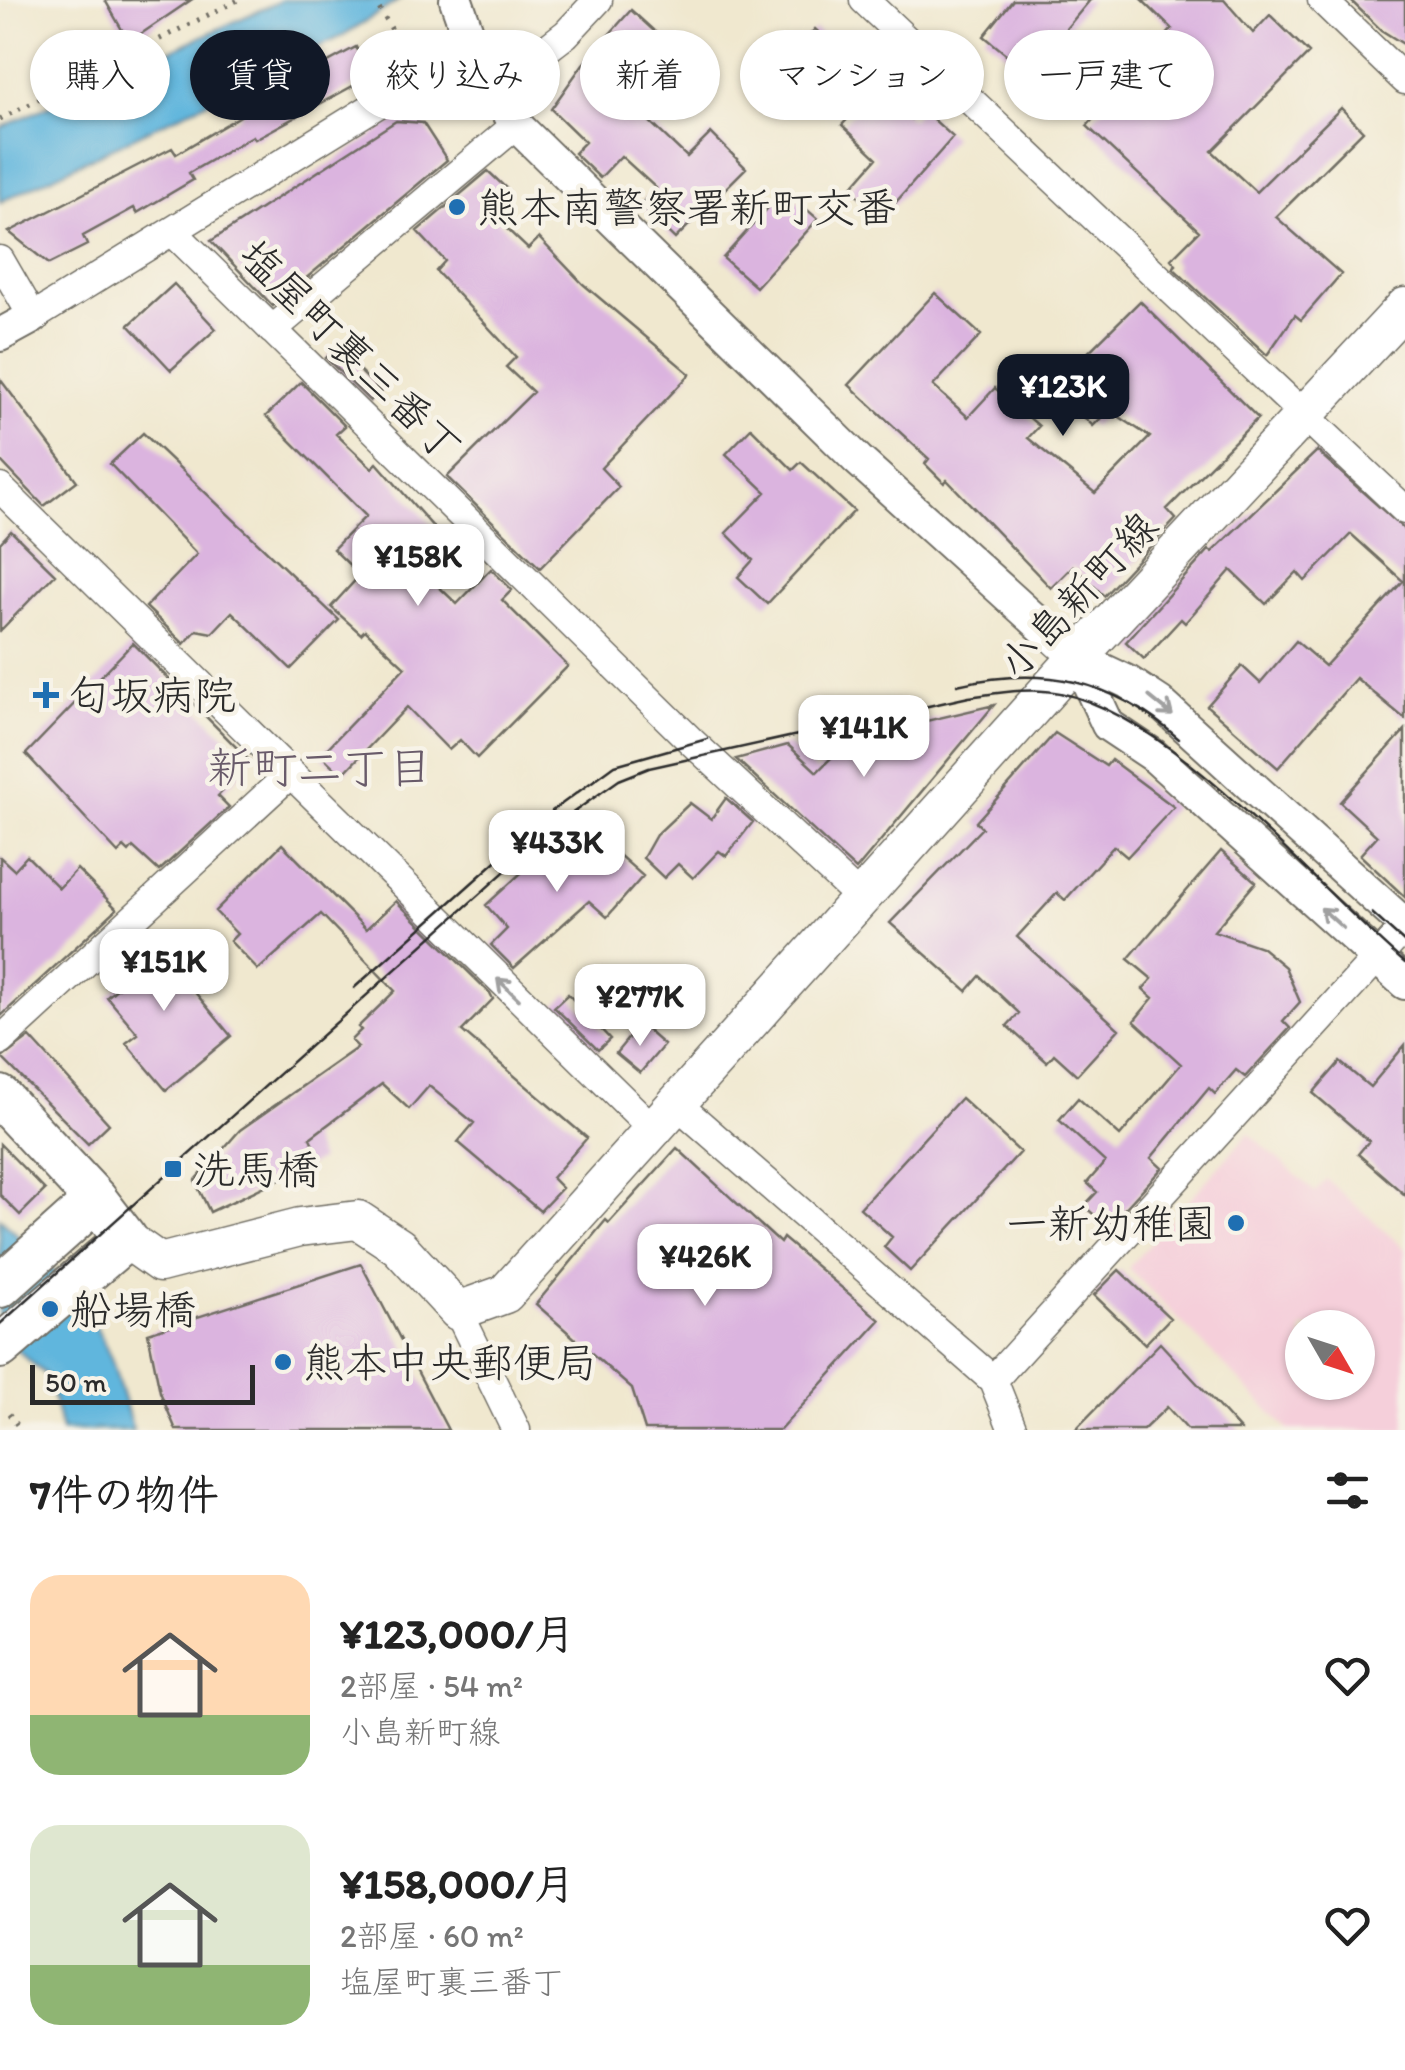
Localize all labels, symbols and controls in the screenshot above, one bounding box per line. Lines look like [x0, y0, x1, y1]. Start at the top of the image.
chip: 購入 [30, 30, 170, 120]
chip: 賃貸 [190, 30, 330, 120]
chip: 絞り込み [350, 30, 560, 120]
chip: 新着 [580, 30, 720, 120]
chip: マンション [740, 30, 984, 120]
chip: 一戸建て [1004, 30, 1214, 120]
place label: 熊本南警察署新町交番 [477, 182, 897, 233]
marker: 熊本南警察署新町交番 [446, 196, 468, 218]
street label: 塩屋町裏三番丁 [229, 229, 473, 473]
pin: ¥123K [993, 354, 1133, 439]
text: ¥123K [1019, 367, 1107, 405]
street label: 小島新町線 [988, 501, 1168, 689]
pin: ¥158K [348, 524, 488, 609]
text: ¥158K [374, 537, 462, 575]
place label: 匂坂病院 [68, 670, 236, 721]
marker: 匂坂病院 [33, 682, 59, 708]
pin: ¥141K [794, 695, 934, 780]
one-way arrow [1148, 695, 1174, 717]
text: ¥141K [820, 708, 908, 746]
district label: 新町二丁目 [207, 740, 433, 794]
pin: ¥433K [487, 810, 627, 895]
text: ¥433K [511, 823, 603, 861]
one-way arrow [1320, 906, 1346, 930]
pin: ¥151K [94, 929, 234, 1014]
text: ¥151K [122, 942, 206, 980]
pin: ¥277K [570, 964, 710, 1049]
one-way arrow [497, 977, 521, 1001]
text: ¥277K [597, 977, 683, 1015]
place label: 洗馬橋 [193, 1144, 319, 1195]
marker: 洗馬橋 [162, 1158, 184, 1180]
place label: 一新幼稚園 [1006, 1198, 1216, 1249]
marker: 一新幼稚園 [1225, 1212, 1247, 1234]
pin: ¥426K [635, 1224, 775, 1309]
text: ¥426K [659, 1237, 751, 1275]
place label: 船場橋 [70, 1284, 196, 1335]
marker: 船場橋 [39, 1298, 61, 1320]
north arrow [1285, 1310, 1375, 1400]
map controls [1285, 1310, 1375, 1400]
place label: 熊本中央郵便局 [303, 1337, 597, 1388]
marker: 熊本中央郵便局 [272, 1351, 294, 1373]
scale bar [30, 1360, 255, 1404]
text: 50 m [45, 1365, 107, 1399]
icon: filters [1320, 1463, 1375, 1518]
text: 7件の物件 [30, 1469, 219, 1520]
text: ¥123,000/月 [340, 1608, 575, 1659]
icon: home [110, 1615, 230, 1735]
icon: heart [1320, 1648, 1375, 1703]
text: 2部屋 · 54 m² [340, 1667, 523, 1705]
text: 小島新町線 [340, 1713, 500, 1751]
text: ¥158,000/月 [340, 1858, 575, 1909]
icon: home [110, 1865, 230, 1985]
icon: heart [1320, 1898, 1375, 1953]
text: 2部屋 · 60 m² [340, 1917, 524, 1955]
text: 塩屋町裏三番丁 [340, 1963, 564, 2001]

